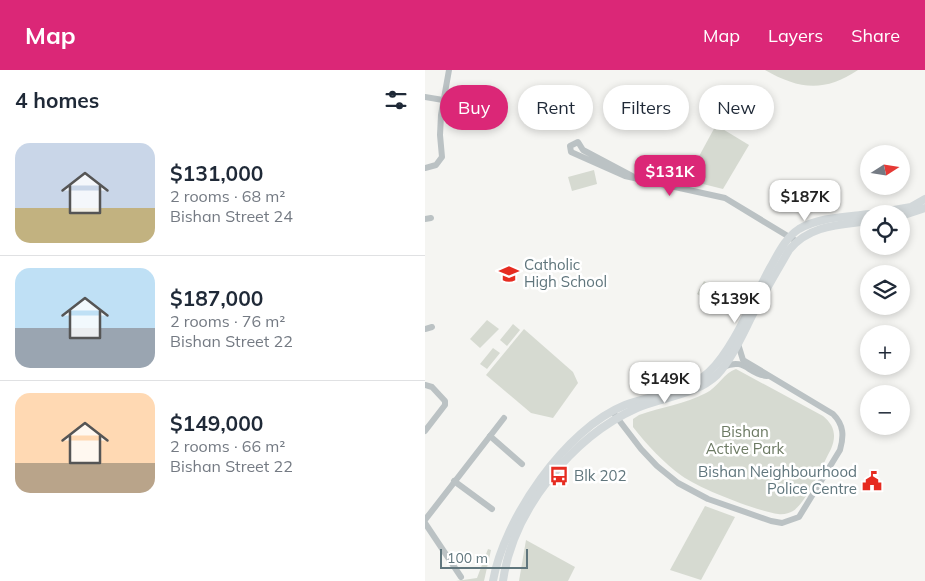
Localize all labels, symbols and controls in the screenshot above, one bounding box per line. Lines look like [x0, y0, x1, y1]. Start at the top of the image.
text: Map [25, 20, 76, 50]
text: Map [703, 24, 740, 47]
text: Layers [768, 24, 823, 47]
text: Share [851, 24, 900, 47]
chip: Buy [440, 85, 508, 130]
chip: Rent [518, 85, 593, 130]
chip: Filters [603, 85, 689, 130]
chip: New [699, 85, 774, 130]
icon: filters [382, 86, 410, 114]
text: 4 homes [15, 87, 99, 113]
north arrow [860, 145, 910, 195]
map controls [860, 145, 910, 435]
pin: $131K [635, 154, 705, 197]
text: $131,000 [170, 160, 263, 186]
text: $131K [645, 161, 695, 181]
icon: home [55, 163, 115, 223]
pin: $187K [770, 180, 840, 222]
text: 2 rooms · 68 m² [170, 186, 285, 206]
text: $187K [780, 186, 830, 206]
button: locate [860, 205, 910, 255]
text: Bishan Street 24 [170, 206, 293, 226]
place label: Catholic High School [524, 255, 607, 291]
school or university icon: Catholic High School [498, 263, 520, 285]
button: layers [860, 265, 910, 315]
pin: $139K [700, 282, 770, 324]
text: $187,000 [170, 285, 263, 311]
icon: home [55, 288, 115, 348]
text: $139K [710, 288, 760, 308]
text: 2 rooms · 76 m² [170, 311, 285, 331]
button: + [860, 325, 910, 375]
text: Bishan Street 22 [170, 331, 293, 351]
pin: $149K [630, 362, 700, 404]
text: $149K [640, 368, 690, 388]
button: − [860, 385, 910, 435]
text: $149,000 [170, 410, 263, 436]
icon: home [55, 413, 115, 473]
park label: Bishan Active Park [706, 422, 785, 458]
text: 2 rooms · 66 m² [170, 436, 285, 456]
text: Bishan Street 22 [170, 456, 293, 476]
place label: Bishan Neighbourhood Police Centre [698, 462, 857, 498]
bus stop icon: Blk 202 [548, 465, 570, 487]
place label: Blk 202 [574, 466, 626, 485]
public building icon: Bishan Neighbourhood Police Centre [861, 470, 883, 492]
scale bar [440, 546, 527, 569]
text: 100 m [447, 549, 488, 567]

